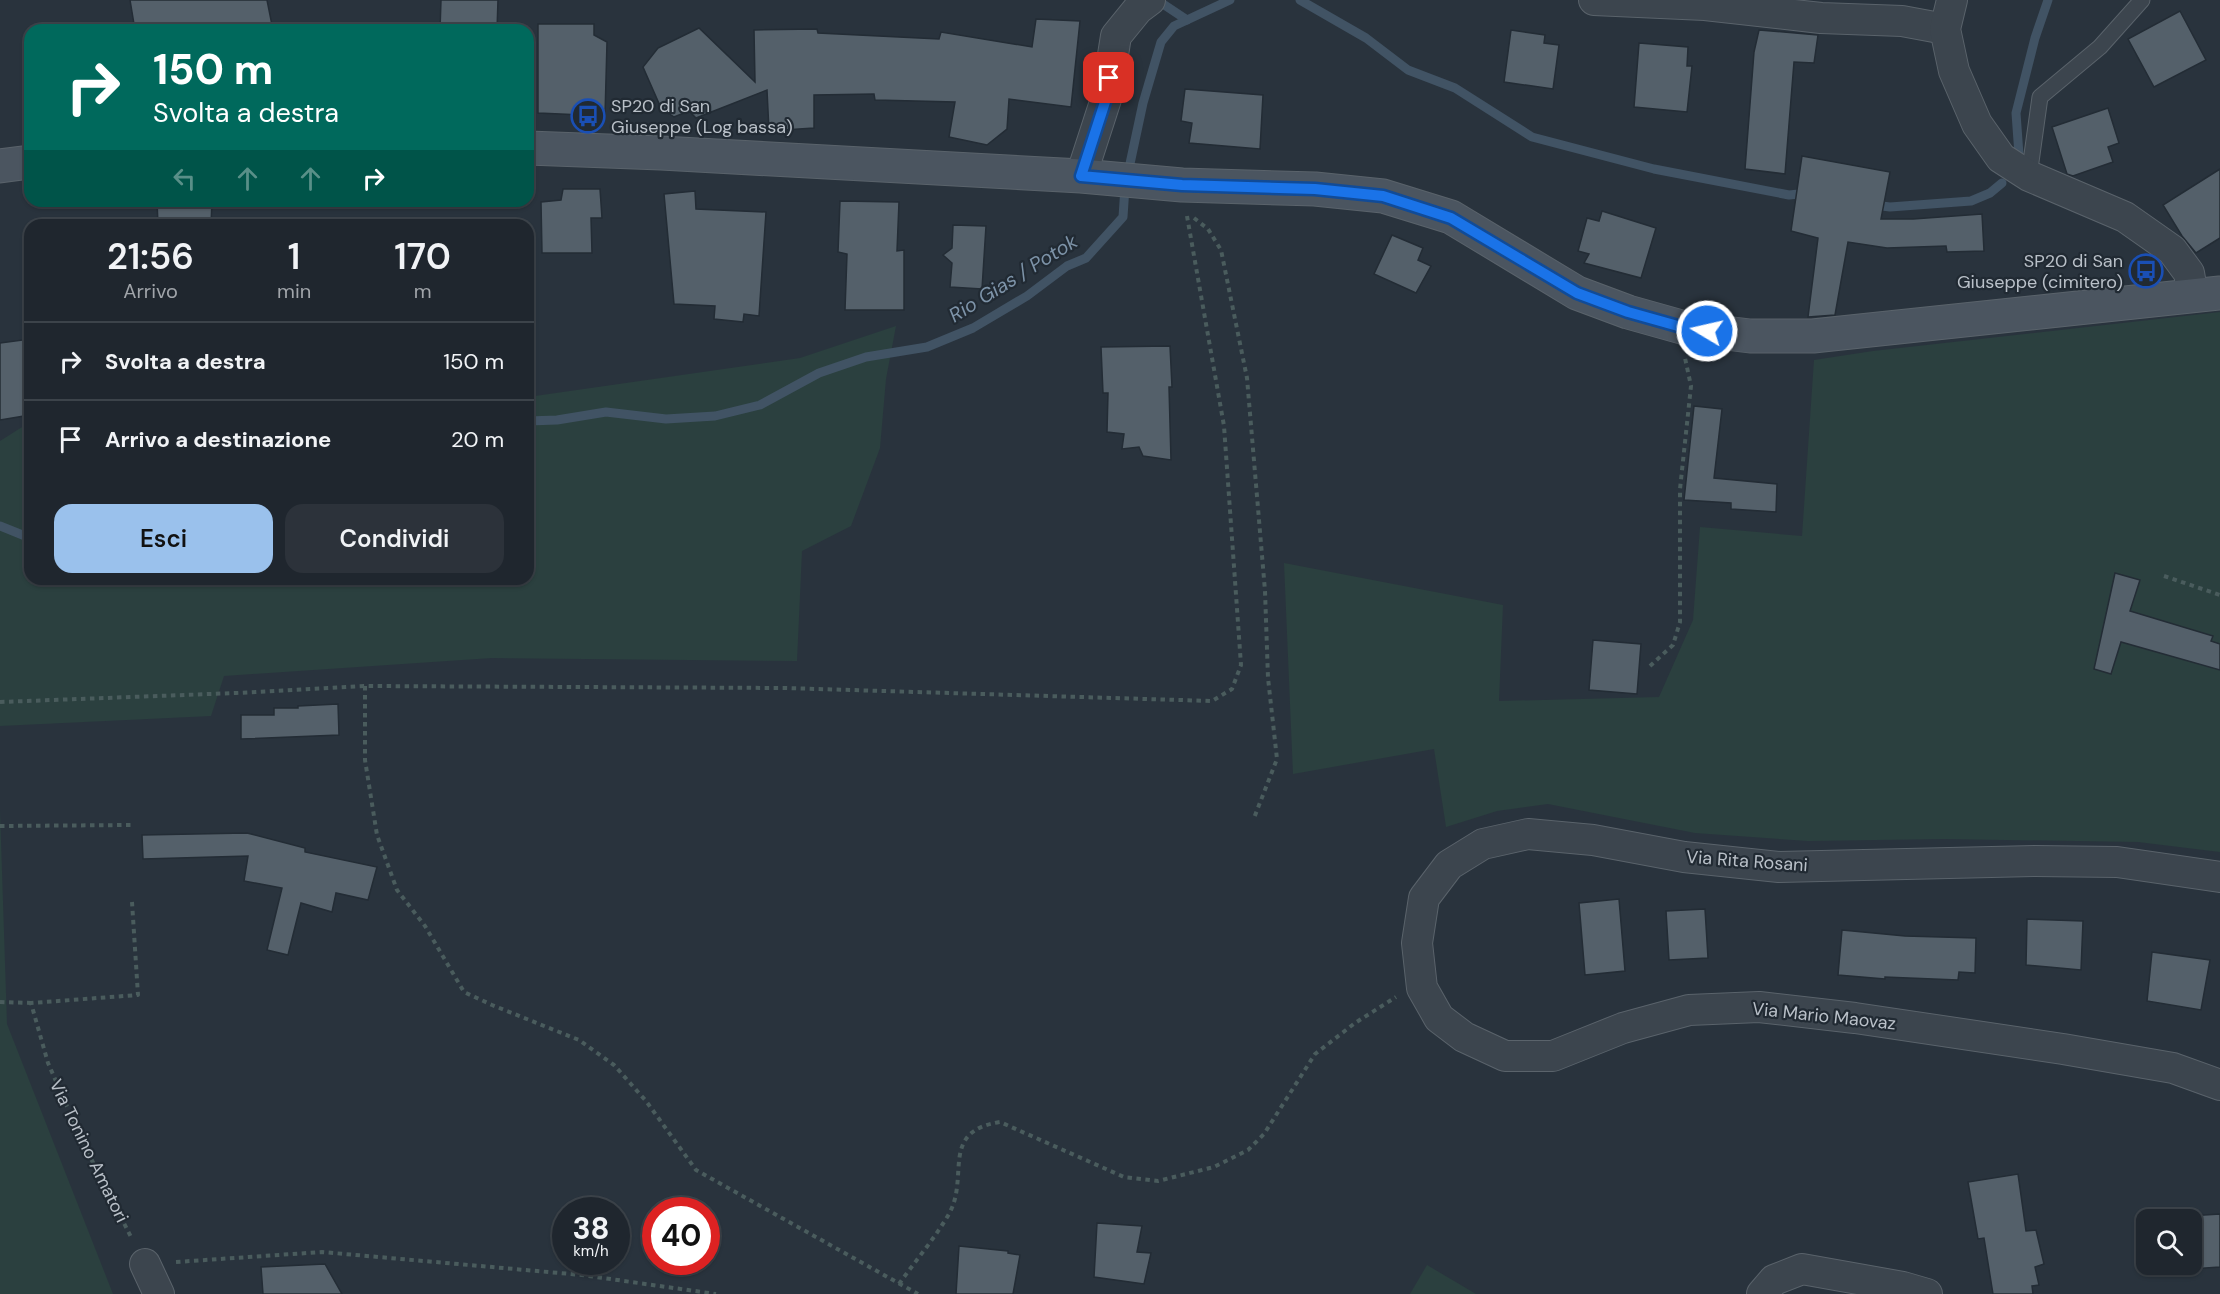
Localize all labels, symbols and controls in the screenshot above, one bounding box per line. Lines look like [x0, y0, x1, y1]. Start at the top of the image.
text: 150 m [153, 42, 273, 97]
icon: right [54, 48, 132, 126]
pin [1083, 52, 1134, 103]
icon: arrive [1092, 61, 1125, 94]
place label: SP20 di San Giuseppe (Log bassa) [611, 94, 793, 139]
text: Svolta a destra [153, 95, 339, 130]
bus stop icon: SP20 di San Giuseppe (Log bassa) [570, 98, 606, 134]
icon: left [168, 162, 201, 195]
icon: ahead [231, 162, 264, 195]
icon: ahead [294, 162, 327, 195]
icon: right [357, 162, 390, 195]
water label: Rio Gias / Potok [944, 228, 1083, 328]
text: 21:56 [107, 233, 194, 280]
text: 1 [288, 233, 300, 280]
text: 170 [394, 233, 451, 280]
place label: SP20 di San Giuseppe (cimitero) [1957, 249, 2123, 294]
bus stop icon: SP20 di San Giuseppe (cimitero) [2128, 253, 2164, 289]
text: Arrivo [123, 278, 178, 304]
text: min [277, 278, 311, 304]
text: m [414, 278, 432, 304]
position arrow [1675, 299, 1739, 363]
icon: right [54, 345, 87, 378]
text: Svolta a destra [105, 347, 266, 376]
text: 150 m [443, 347, 504, 376]
icon: arrive [54, 423, 87, 456]
text: Arrivo a destinazione [105, 425, 331, 454]
text: 20 m [451, 425, 504, 454]
button: Esci [54, 504, 273, 573]
button: Condividi [285, 504, 504, 573]
street label: Via Rita Rosani [1685, 845, 1809, 877]
street label: Via Mario Maovaz [1751, 997, 1897, 1035]
street label: Via Tonino Amatori [44, 1075, 134, 1227]
speed limit sign: 40 [642, 1197, 720, 1275]
text: 38 [572, 1209, 610, 1248]
map controls [2136, 1209, 2202, 1275]
button: search [2136, 1209, 2202, 1275]
text: km/h [573, 1241, 609, 1261]

